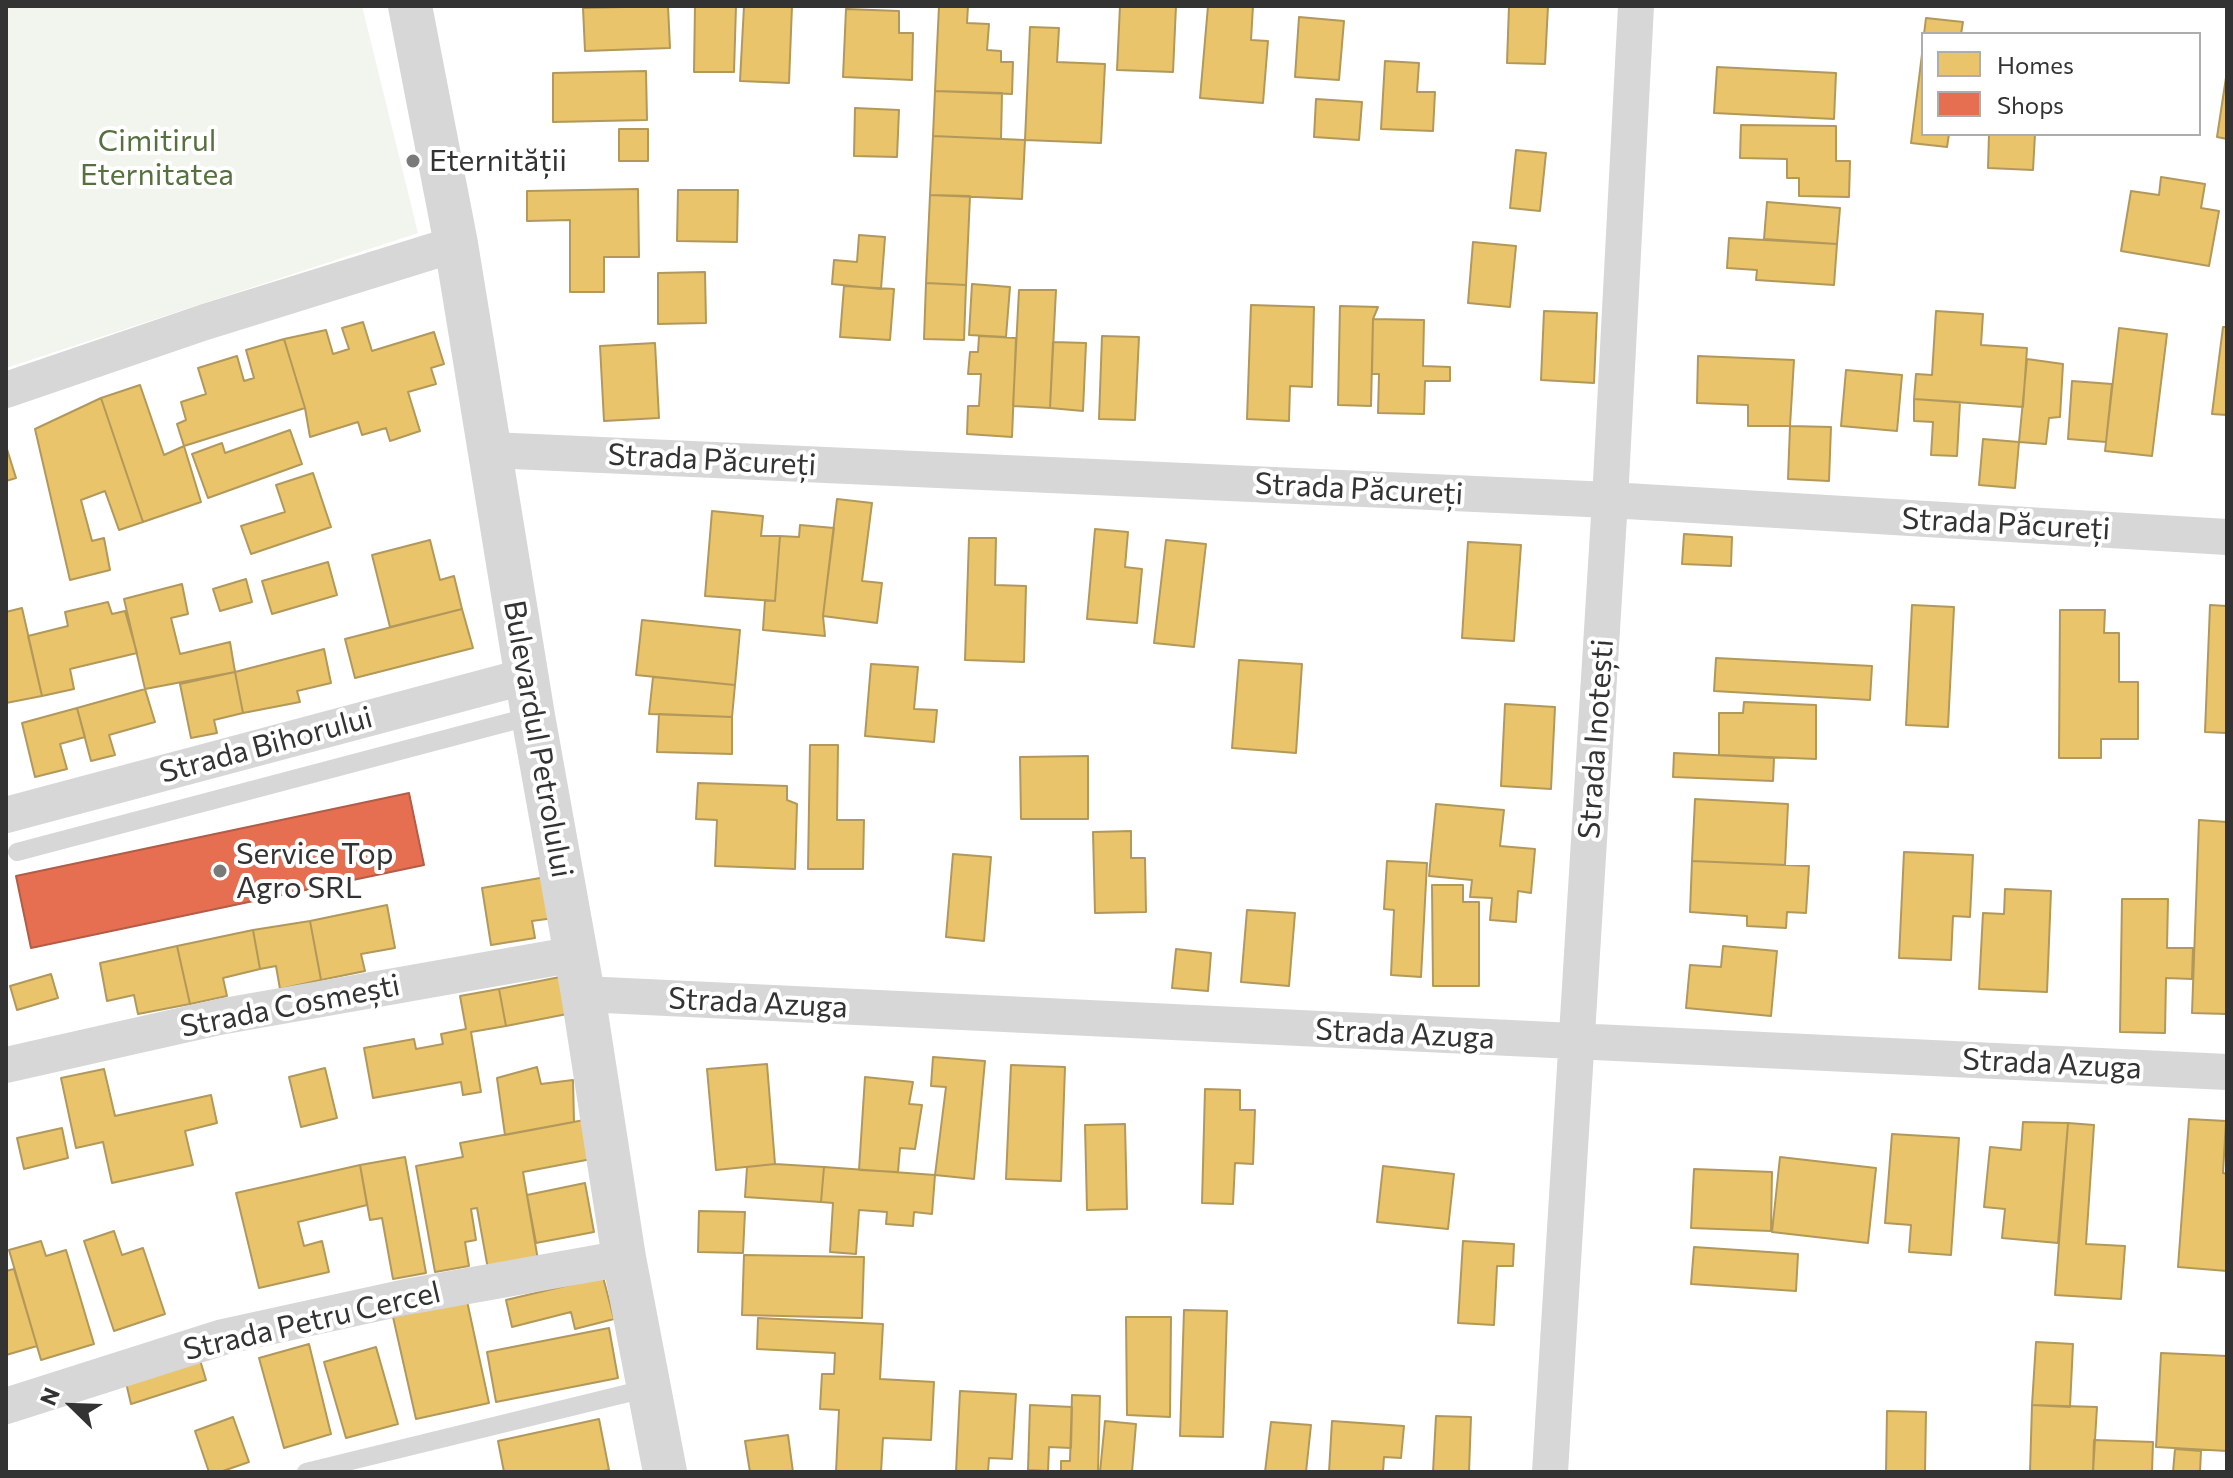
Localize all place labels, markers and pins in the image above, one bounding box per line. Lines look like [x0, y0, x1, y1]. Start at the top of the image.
place label: Eternității [429, 143, 567, 179]
marker: Eternității [404, 152, 422, 170]
place label: Service Top Agro SRL [236, 836, 393, 906]
marker: Service Top Agro SRL [211, 862, 229, 880]

